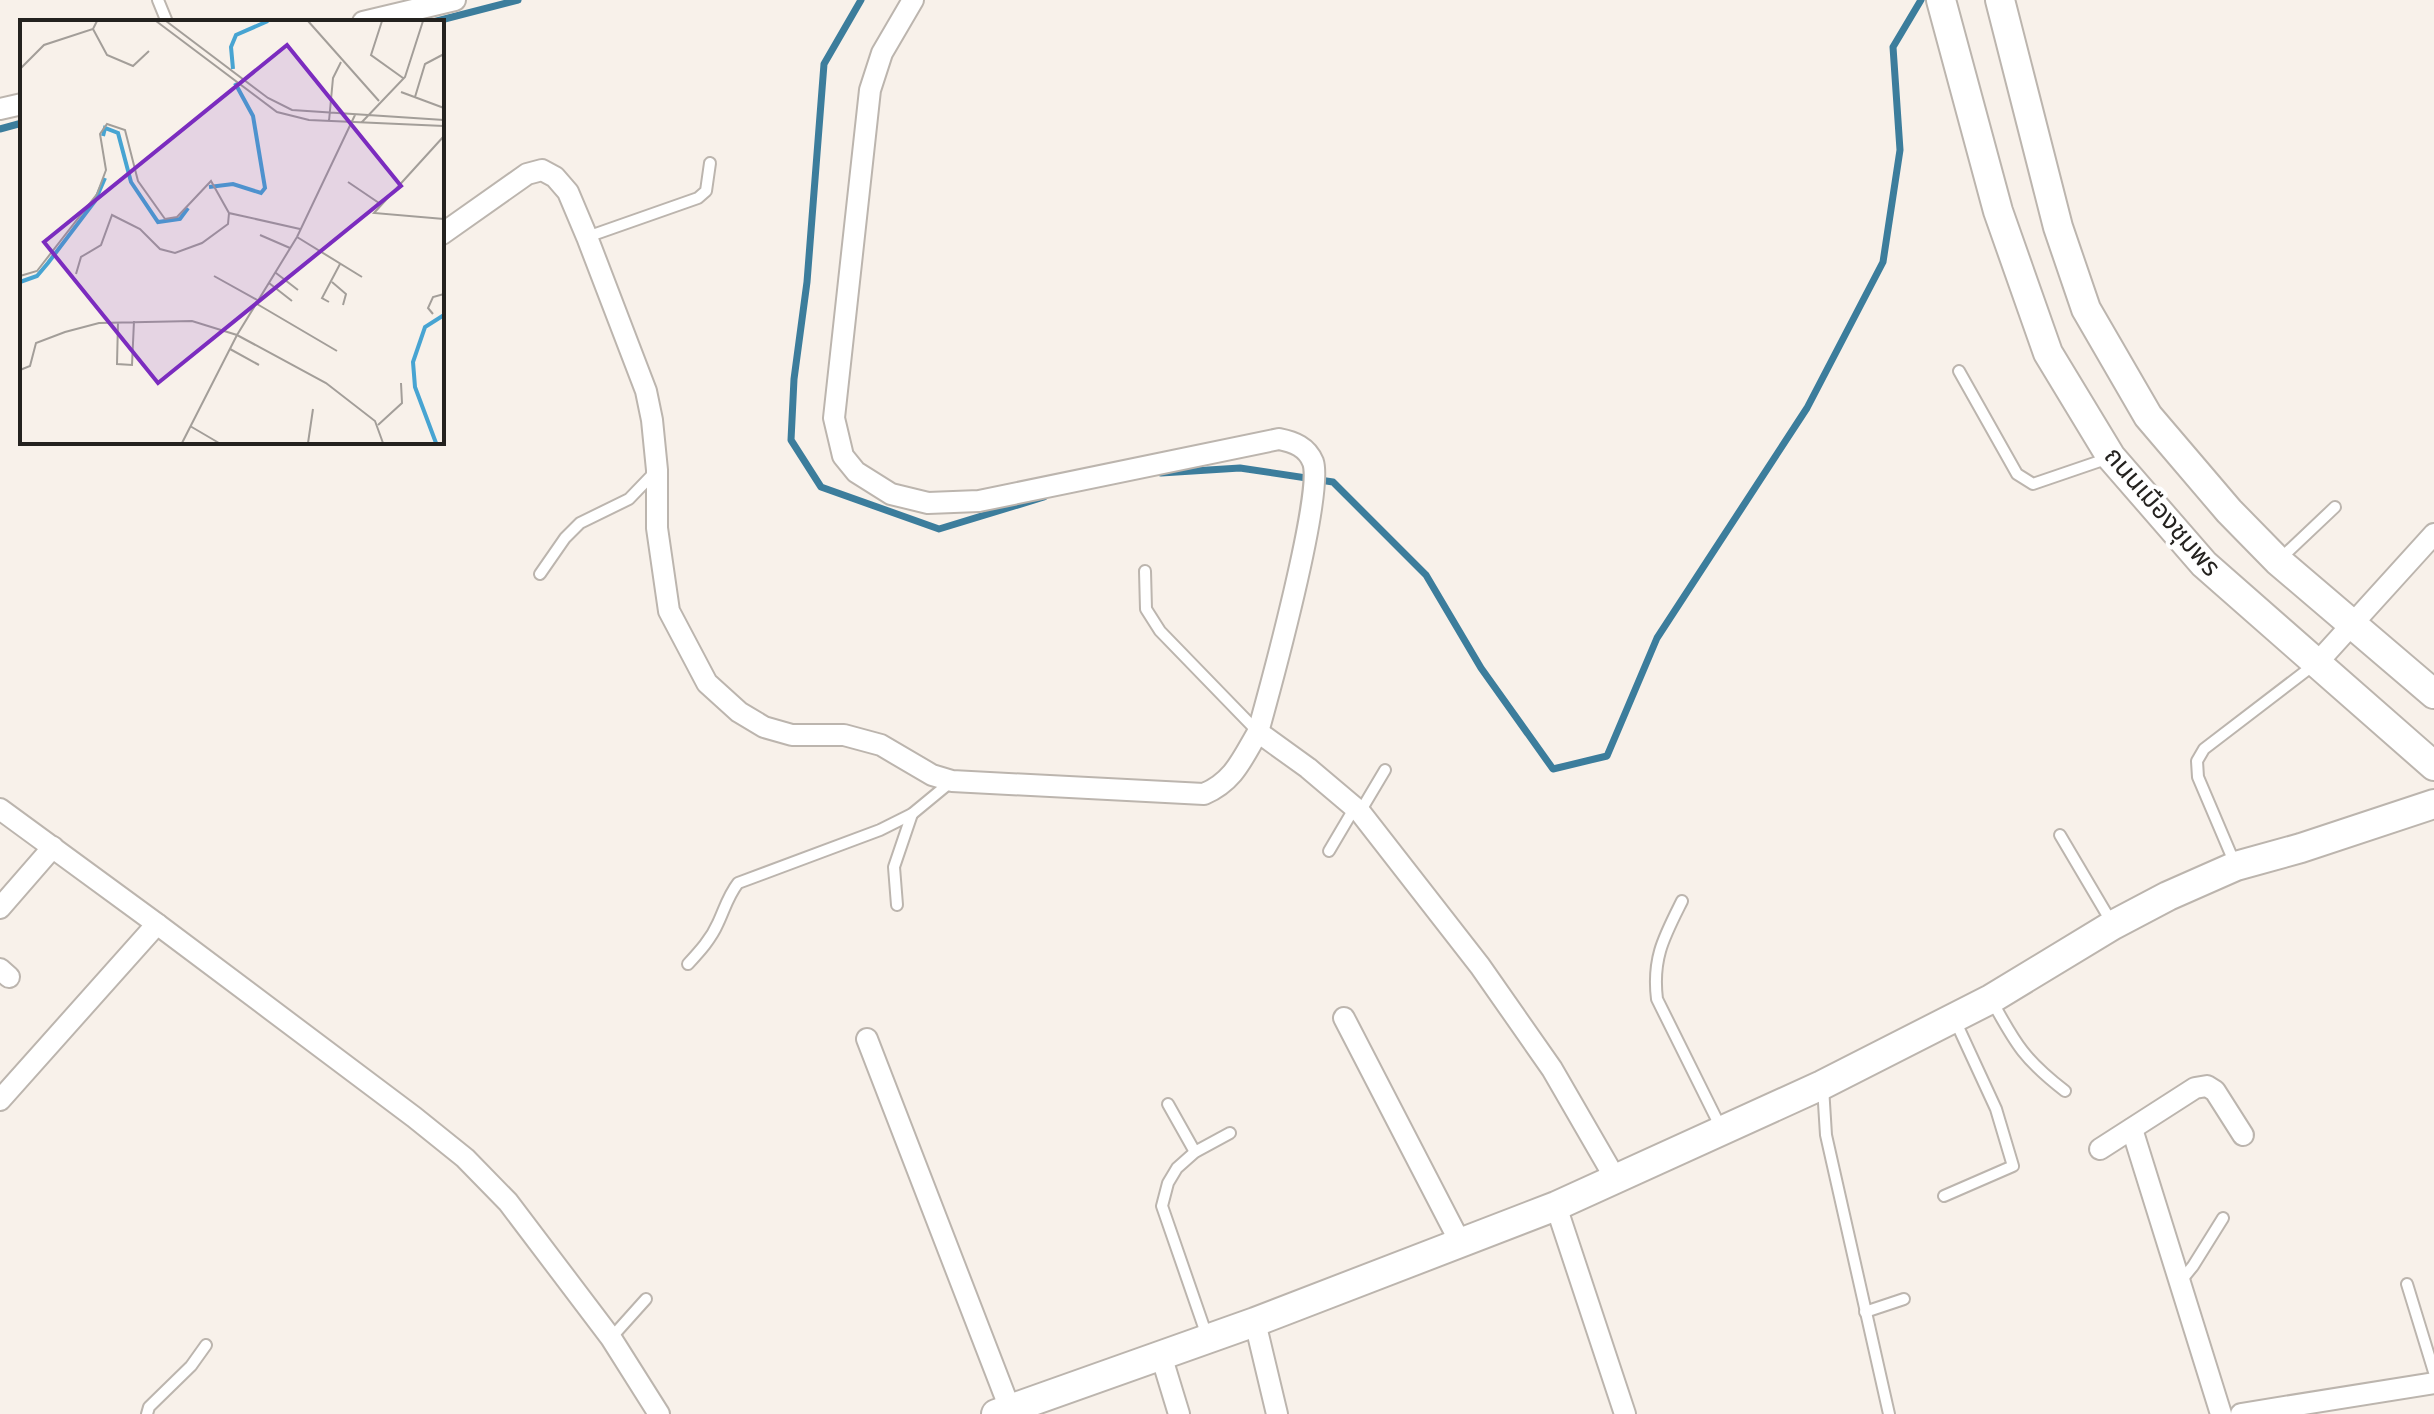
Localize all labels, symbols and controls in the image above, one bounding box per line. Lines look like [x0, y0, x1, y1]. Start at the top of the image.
inset map [20, 20, 444, 444]
street label: ถนนเมืองชุมพร [2098, 441, 2227, 583]

